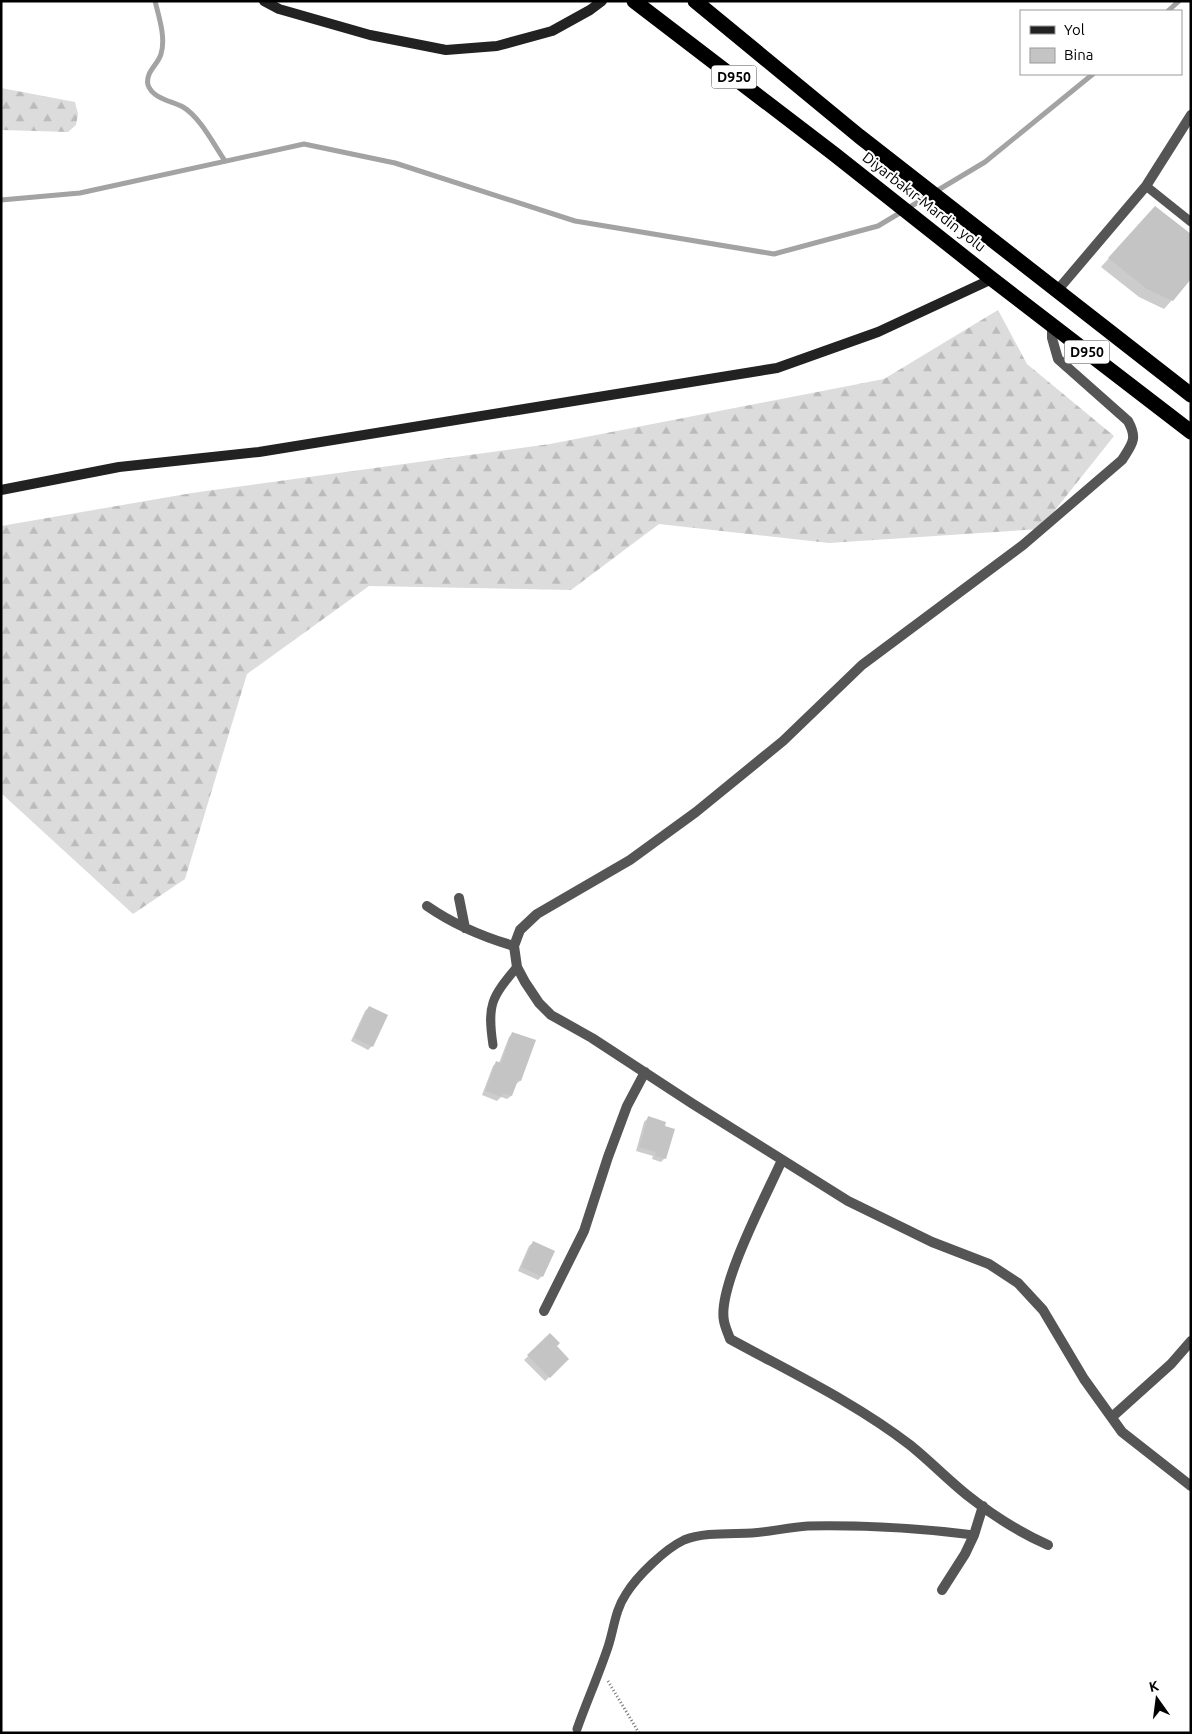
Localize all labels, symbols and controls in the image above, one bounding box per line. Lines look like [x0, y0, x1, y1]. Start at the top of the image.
legend [1020, 10, 1182, 75]
text: Yol [1064, 21, 1085, 38]
text: Bina [1064, 46, 1093, 63]
road number: D950 [712, 66, 756, 88]
street label: Diyarbakır-Mardin yolu [859, 148, 989, 255]
road number: D950 [1064, 341, 1110, 364]
north arrow [1132, 1674, 1182, 1724]
text: K [1147, 1677, 1161, 1695]

